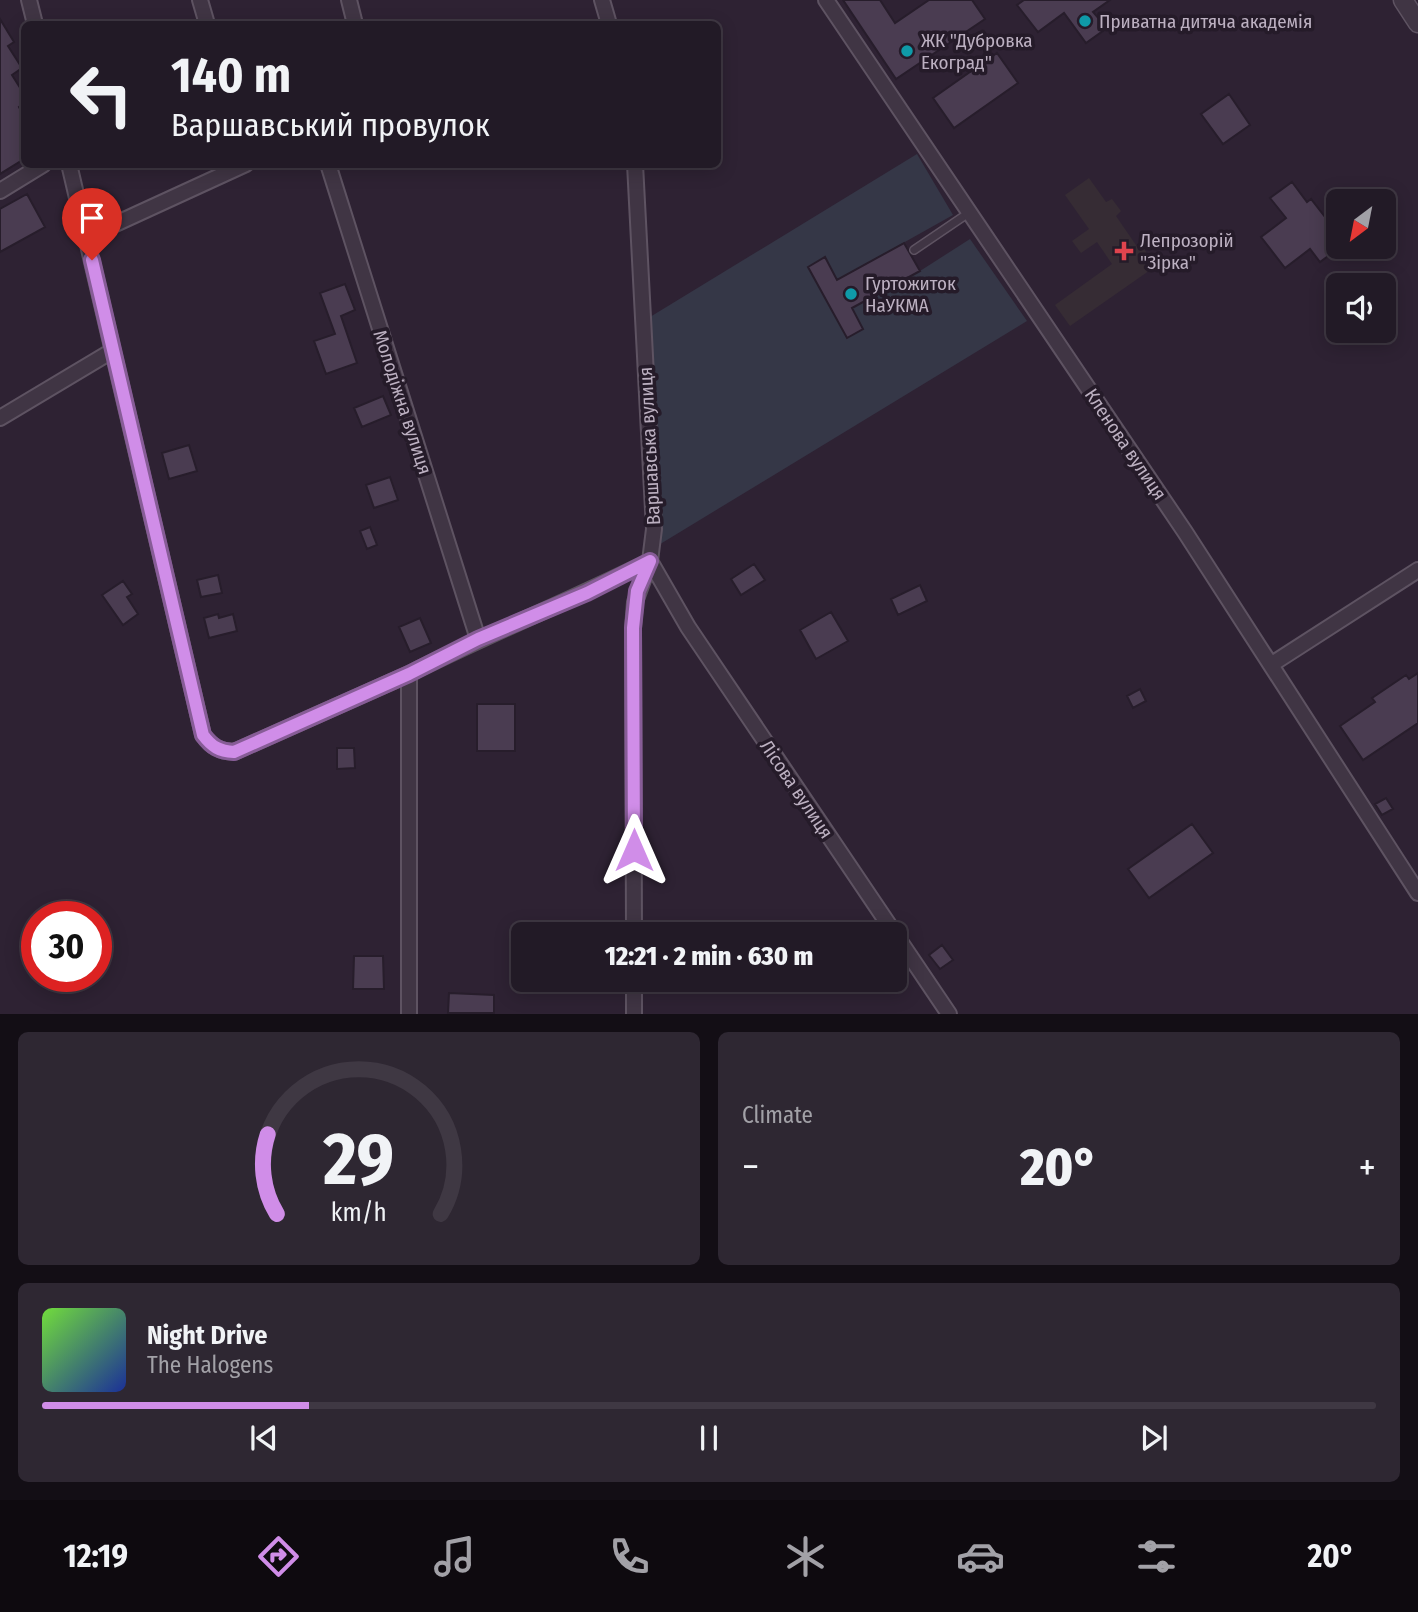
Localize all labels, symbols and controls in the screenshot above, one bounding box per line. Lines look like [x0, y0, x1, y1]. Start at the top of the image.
place label: Приватна дитяча академiя [1099, 10, 1312, 33]
marker: Приватна дитяча академiя [1077, 13, 1093, 29]
place label: ЖК "Дубровка Екоград" [921, 29, 1033, 74]
marker: ЖК "Дубровка Екоград" [899, 43, 915, 59]
text: 140 m [171, 46, 291, 105]
icon: left [56, 49, 147, 140]
text: Варшавський провулок [171, 106, 490, 144]
pin [62, 188, 122, 260]
north arrow [1326, 189, 1396, 259]
map controls [1326, 189, 1396, 343]
icon: arrive [73, 199, 111, 237]
place label: Лепрозорій "Зірка" [1140, 229, 1234, 274]
marker: Лепрозорій "Зірка" [1114, 241, 1134, 261]
place label: Гуртожиток НаУКМА [865, 272, 956, 317]
button: sound [1326, 273, 1396, 343]
marker: Гуртожиток НаУКМА [843, 286, 859, 302]
street label: Молодіжна вулиця [368, 327, 437, 477]
street label: Варшавська вулиця [634, 366, 665, 526]
street label: Кленова вулиця [1080, 384, 1171, 504]
street label: Лісова вулиця [755, 736, 838, 843]
position arrow [597, 813, 671, 887]
speed limit sign: 30 [21, 901, 112, 992]
text: 12:21 · 2 min · 630 m [605, 941, 813, 972]
text: Climate [742, 1101, 813, 1129]
text: 29 [323, 1117, 394, 1204]
text: 20° [1020, 1136, 1098, 1199]
text: − [742, 1144, 759, 1190]
text: + [1359, 1144, 1376, 1190]
text: km/h [331, 1198, 387, 1228]
text: Night Drive [147, 1320, 267, 1351]
text: The Halogens [147, 1351, 273, 1379]
icon: previous [245, 1419, 283, 1457]
icon: pause [690, 1419, 728, 1457]
icon: next [1135, 1419, 1173, 1457]
icon: directions [254, 1532, 303, 1581]
icon: music [430, 1532, 479, 1581]
icon: phone [605, 1532, 654, 1581]
icon: climate [781, 1532, 830, 1581]
icon: car [956, 1532, 1005, 1581]
icon: filters [1132, 1532, 1181, 1581]
text: 12:19 [63, 1537, 128, 1575]
text: 20° [1307, 1537, 1355, 1575]

